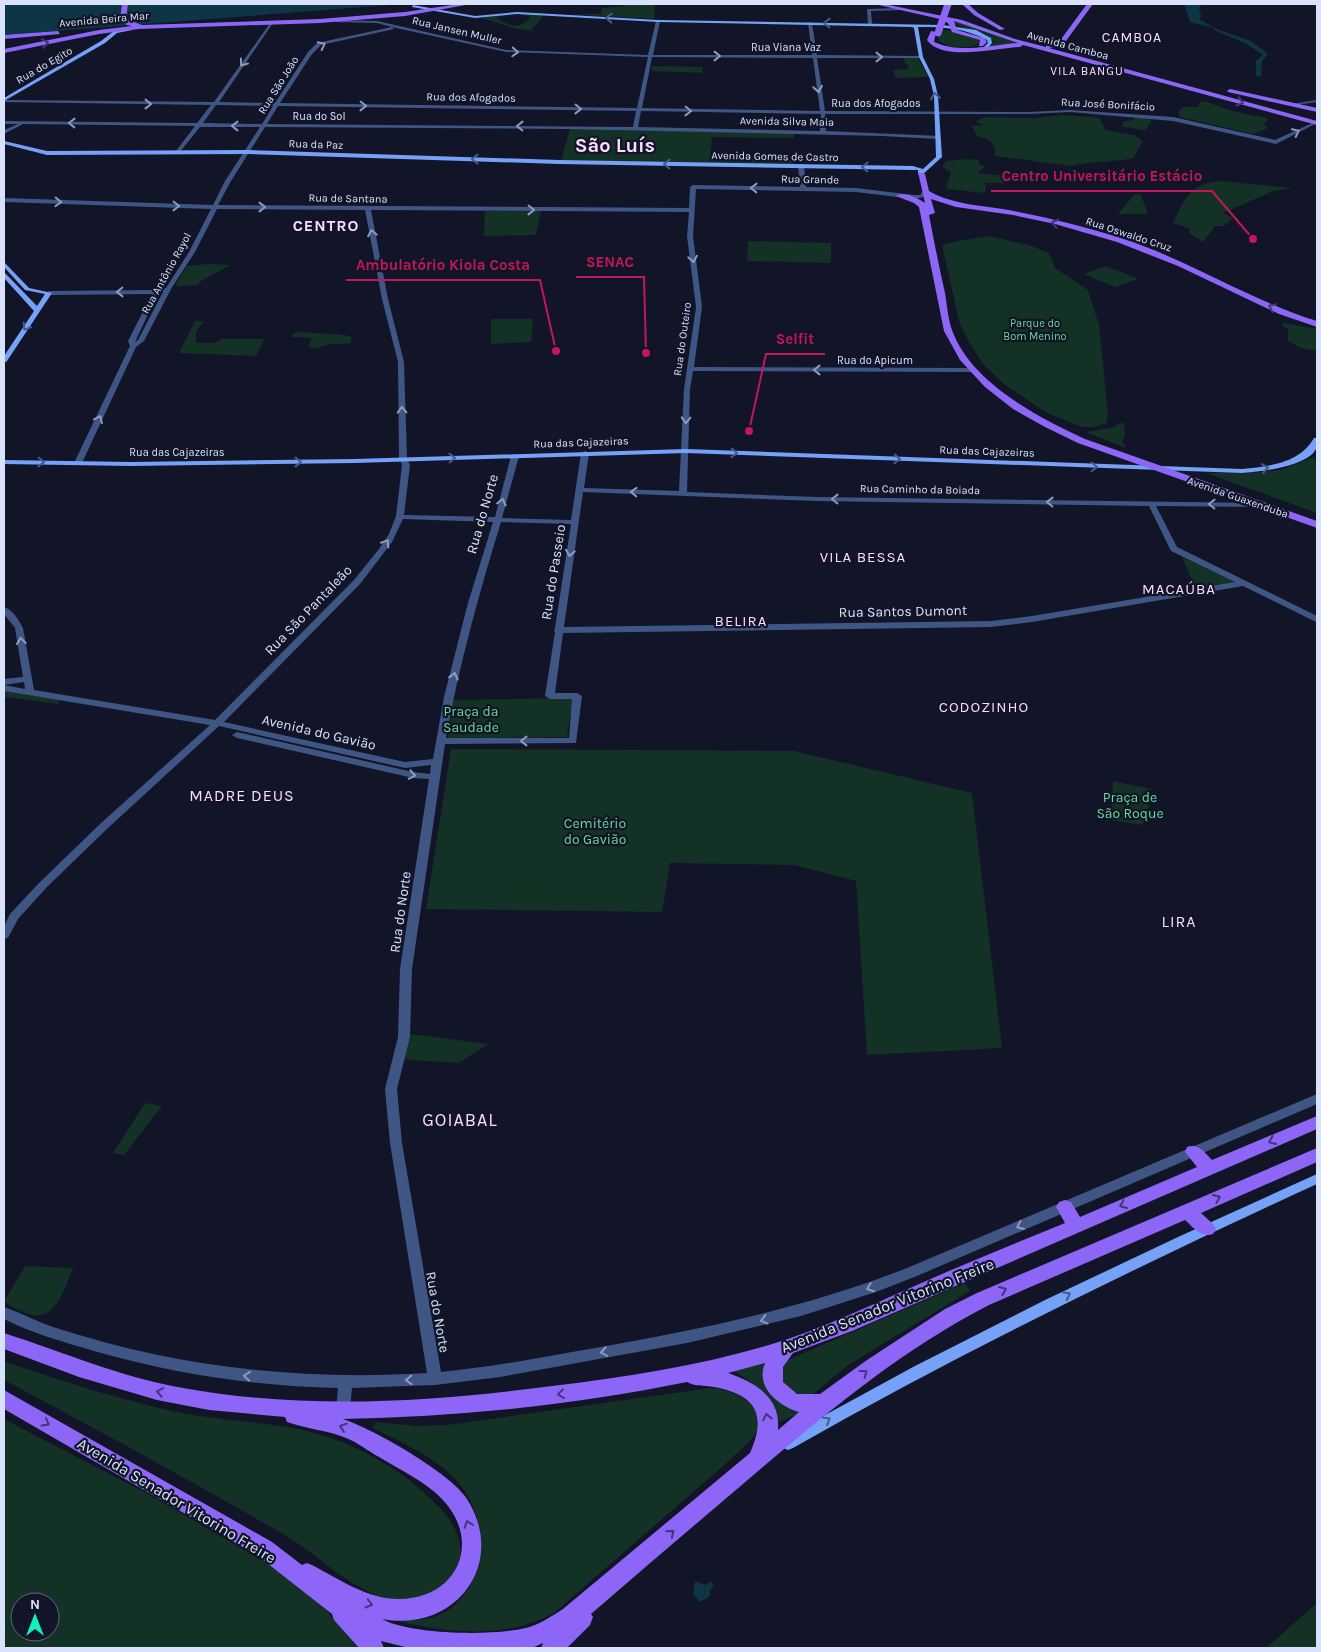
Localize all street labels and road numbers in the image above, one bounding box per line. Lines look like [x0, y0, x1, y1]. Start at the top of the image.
street label: Avenida Beira Mar [59, 9, 150, 30]
street label: Rua Jansen Muller [411, 14, 503, 47]
street label: Avenida Camboa [1026, 28, 1110, 63]
street label: Rua Viana Vaz [751, 41, 821, 54]
street label: Rua do Egito [14, 44, 75, 87]
street label: Rua São João [255, 54, 301, 117]
street label: Rua dos Afogados [426, 90, 516, 105]
street label: Rua José Bonifácio [1061, 96, 1155, 113]
street label: Rua dos Afogados [831, 97, 921, 110]
street label: Rua do Sol [293, 110, 345, 123]
street label: Avenida Silva Maia [740, 114, 834, 129]
street label: Rua da Paz [288, 137, 344, 152]
street label: Avenida Gomes de Castro [711, 149, 839, 164]
street label: Rua Grande [781, 172, 839, 187]
street label: Rua de Santana [308, 191, 388, 206]
street label: Rua Oswaldo Cruz [1084, 214, 1174, 255]
street label: Rua Antônio Rayol [139, 230, 194, 316]
street label: Rua do Outeiro [671, 302, 694, 377]
street label: Rua do Apicum [837, 354, 913, 367]
street label: Rua das Cajazeiras [533, 434, 629, 451]
street label: Rua das Cajazeiras [939, 443, 1035, 460]
street label: Rua das Cajazeiras [129, 446, 225, 459]
street label: Rua do Norte [463, 472, 502, 556]
street label: Avenida Guaxenduba [1186, 474, 1290, 521]
street label: Rua Caminho da Boiada [860, 482, 980, 497]
street label: Rua do Passeio [538, 523, 569, 621]
street label: Rua São Pantaleão [261, 562, 356, 659]
street label: Rua Santos Dumont [839, 602, 967, 621]
street label: Avenida do Gavião [260, 711, 378, 754]
street label: Rua do Norte [386, 870, 415, 954]
street label: Avenida Senador Vitorino Freire [778, 1254, 997, 1357]
street label: Rua do Norte [422, 1270, 453, 1354]
street label: Avenida Senador Vitorino Freire [74, 1434, 279, 1567]

